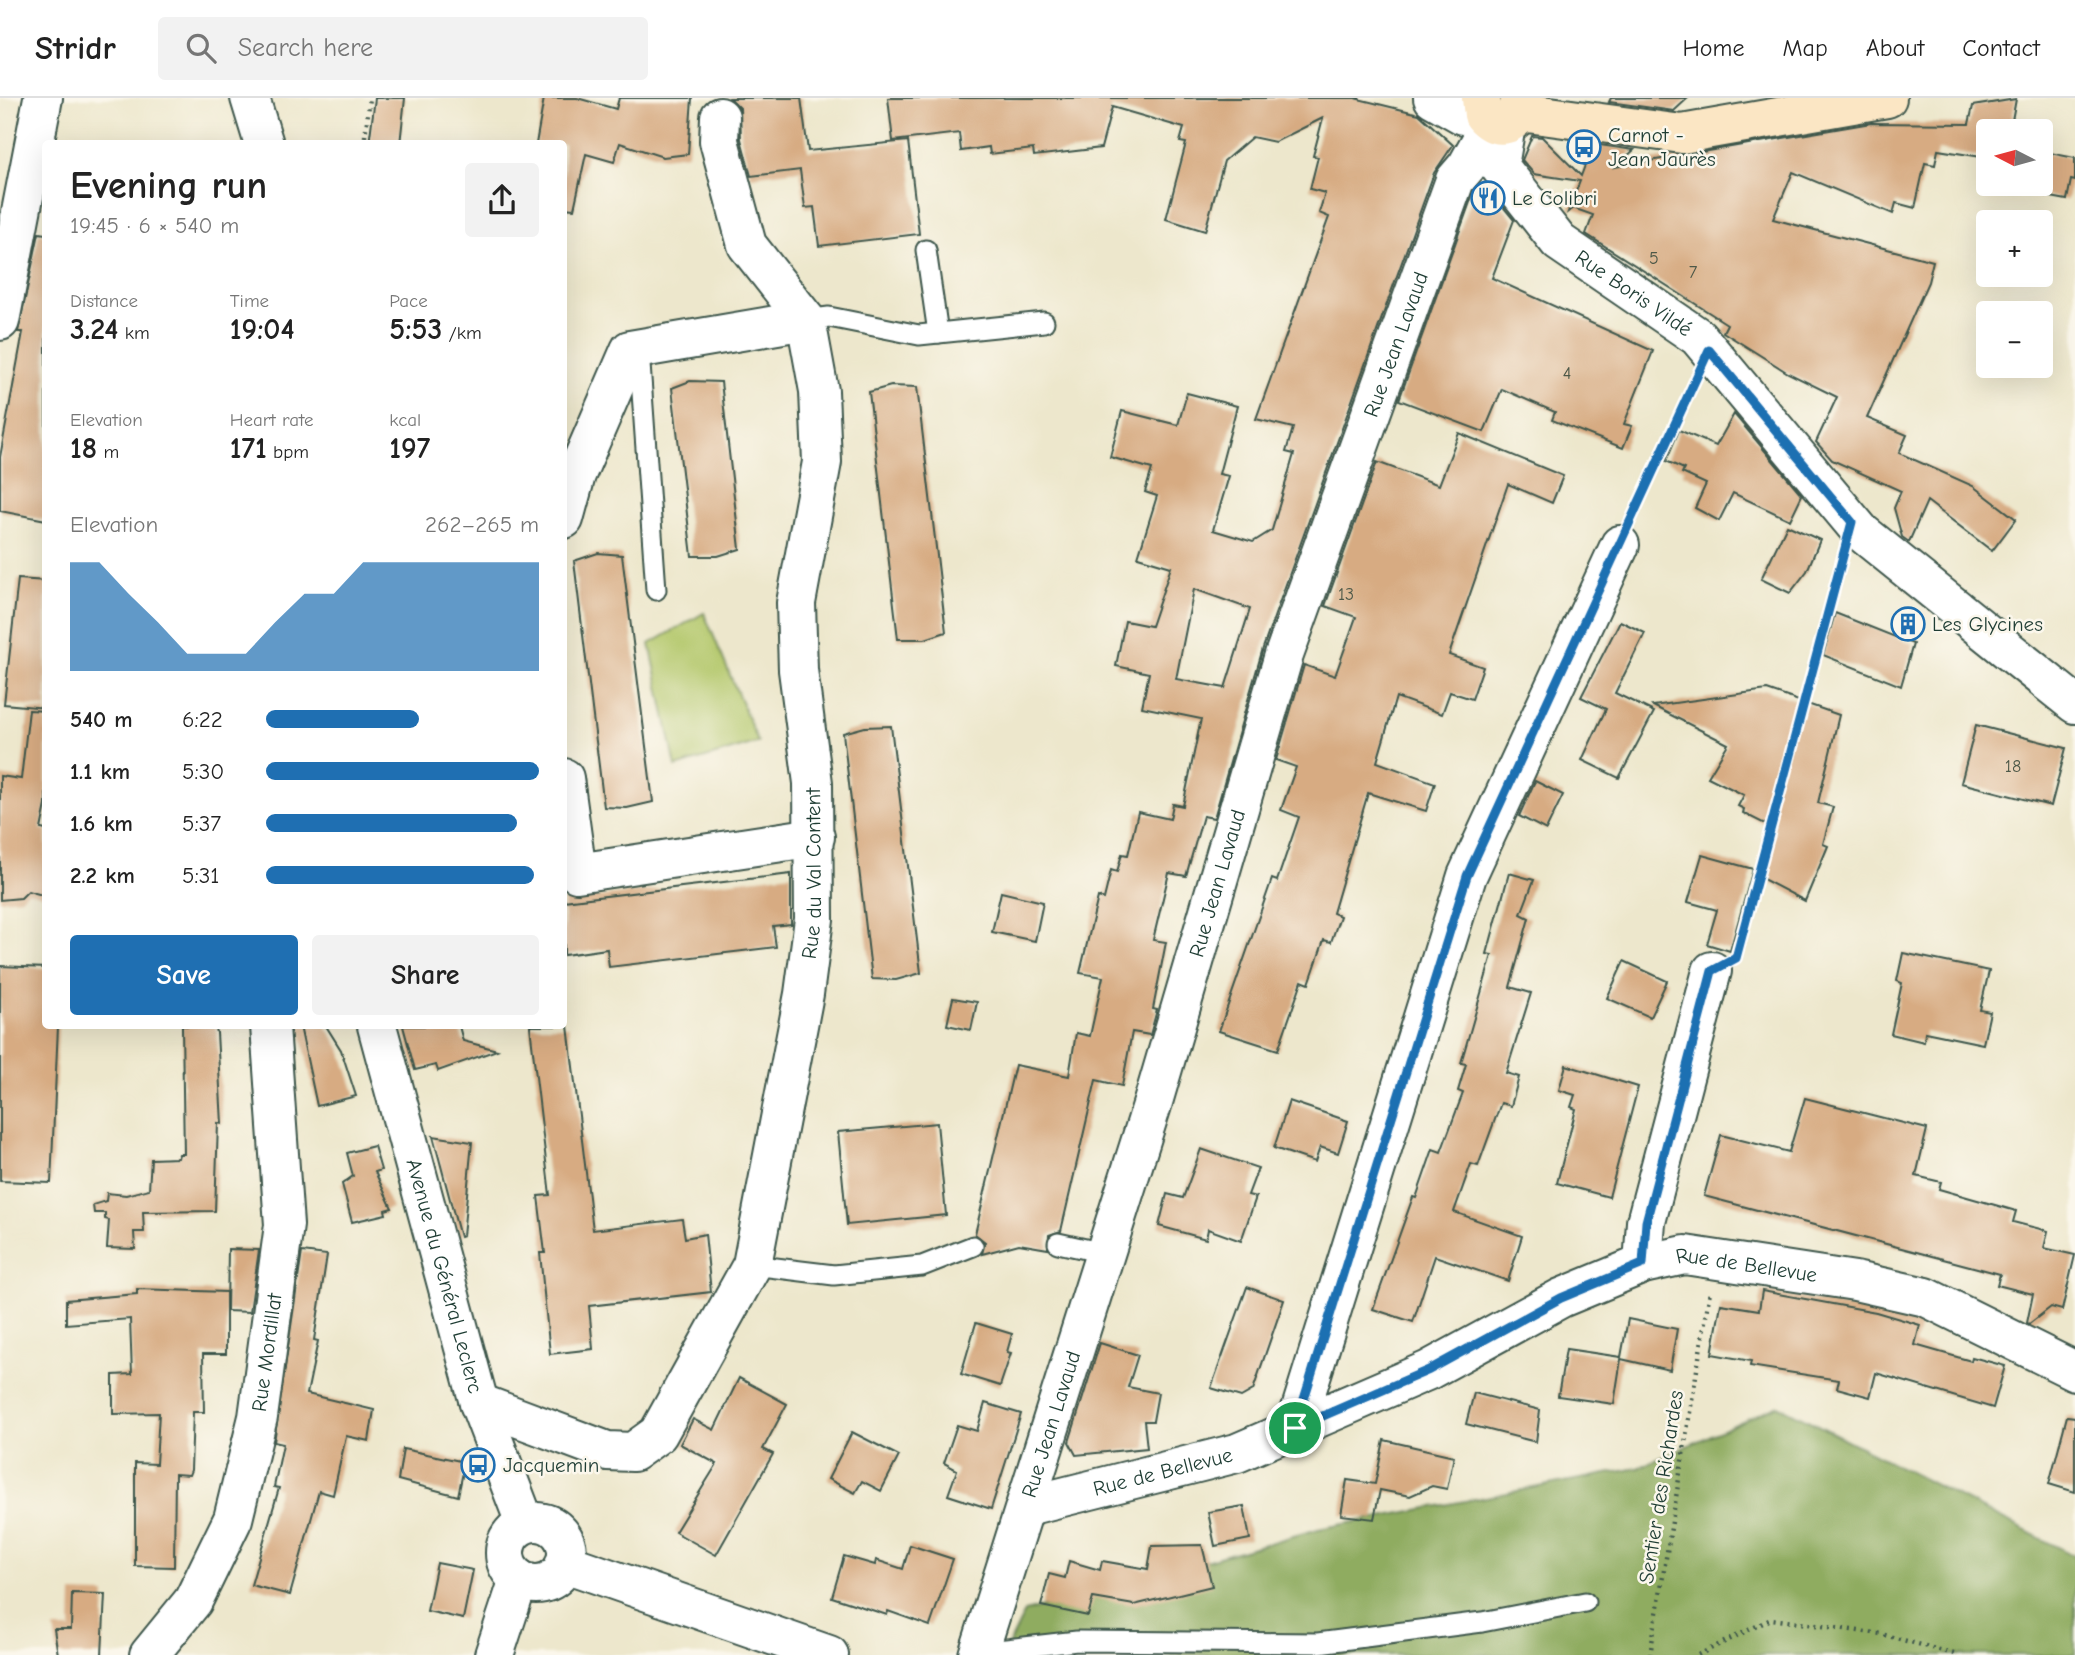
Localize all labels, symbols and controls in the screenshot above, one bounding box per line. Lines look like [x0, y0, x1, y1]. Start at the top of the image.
search box [158, 17, 648, 80]
text: Stridr [35, 29, 116, 67]
icon: search [182, 29, 220, 67]
text: Search here [238, 33, 373, 63]
text: Home [1683, 34, 1744, 62]
text: Map [1782, 34, 1828, 62]
text: About [1866, 34, 1924, 62]
text: Contact [1962, 34, 2040, 62]
north arrow [1976, 119, 2053, 196]
map controls [1976, 119, 2053, 378]
place label: Carnot - Jean Jaurès [1608, 123, 1716, 171]
bus stop icon: Carnot - Jean Jaurès [1565, 128, 1603, 166]
button: share [465, 163, 539, 237]
text: Evening run [70, 164, 267, 208]
restaurant icon: Le Colibri [1469, 179, 1507, 217]
place label: Le Colibri [1512, 186, 1597, 210]
button: + [1976, 210, 2053, 287]
text: 19:45 · 6 × 540 m [70, 212, 239, 239]
street label: Rue Boris Vildé [1571, 245, 1697, 341]
house number: 5 [1649, 248, 1659, 269]
house number: 7 [1689, 262, 1698, 283]
street label: Rue Jean Lavaud [1359, 269, 1433, 420]
text: Distance [70, 290, 138, 312]
text: Time [230, 290, 269, 312]
text: Pace [389, 290, 428, 312]
button: − [1976, 301, 2053, 378]
text: 3.24 [70, 312, 118, 347]
text: 19:04 [230, 312, 295, 347]
text: 5:53 [389, 312, 442, 347]
text: km [118, 322, 150, 344]
text: /km [442, 322, 482, 344]
house number: 4 [1563, 363, 1571, 384]
text: Elevation [70, 409, 143, 431]
text: Heart rate [230, 409, 313, 431]
text: kcal [389, 409, 421, 431]
text: 18 [70, 431, 97, 466]
text: 171 [230, 431, 267, 466]
text: 197 [389, 431, 430, 466]
text: m [97, 441, 119, 463]
text: bpm [267, 441, 309, 463]
text: Elevation [70, 511, 158, 538]
text: 262–265 m [425, 511, 539, 538]
house number: 13 [1338, 584, 1354, 605]
building icon: Les Glycines [1889, 605, 1927, 643]
place label: Les Glycines [1932, 612, 2043, 636]
text: 540 m [70, 706, 133, 733]
text: 6:22 [182, 706, 223, 733]
house number: 18 [2005, 756, 2021, 777]
text: 1.1 km [70, 758, 130, 785]
text: 5:30 [182, 758, 224, 785]
street label: Rue du Val Content [797, 787, 826, 960]
street label: Rue Jean Lavaud [1184, 807, 1250, 960]
text: 1.6 km [70, 810, 133, 837]
text: 5:37 [182, 810, 221, 837]
text: 2.2 km [70, 862, 135, 889]
text: 5:31 [182, 862, 219, 889]
button: Save [70, 935, 298, 1015]
button: Share [312, 935, 539, 1015]
street label: Avenue du Général Leclerc [401, 1156, 488, 1396]
street label: Rue de Bellevue [1673, 1243, 1819, 1287]
street label: Rue Mordillat [247, 1291, 287, 1413]
street label: Rue Jean Lavaud [1017, 1348, 1085, 1501]
street label: Sentier des Richardes [1634, 1389, 1688, 1585]
pin [1265, 1398, 1325, 1458]
icon: arrive [1276, 1409, 1314, 1447]
street label: Rue de Bellevue [1091, 1443, 1235, 1501]
bus stop icon: Jacquemin [459, 1446, 497, 1484]
place label: Jacquemin [503, 1453, 599, 1477]

